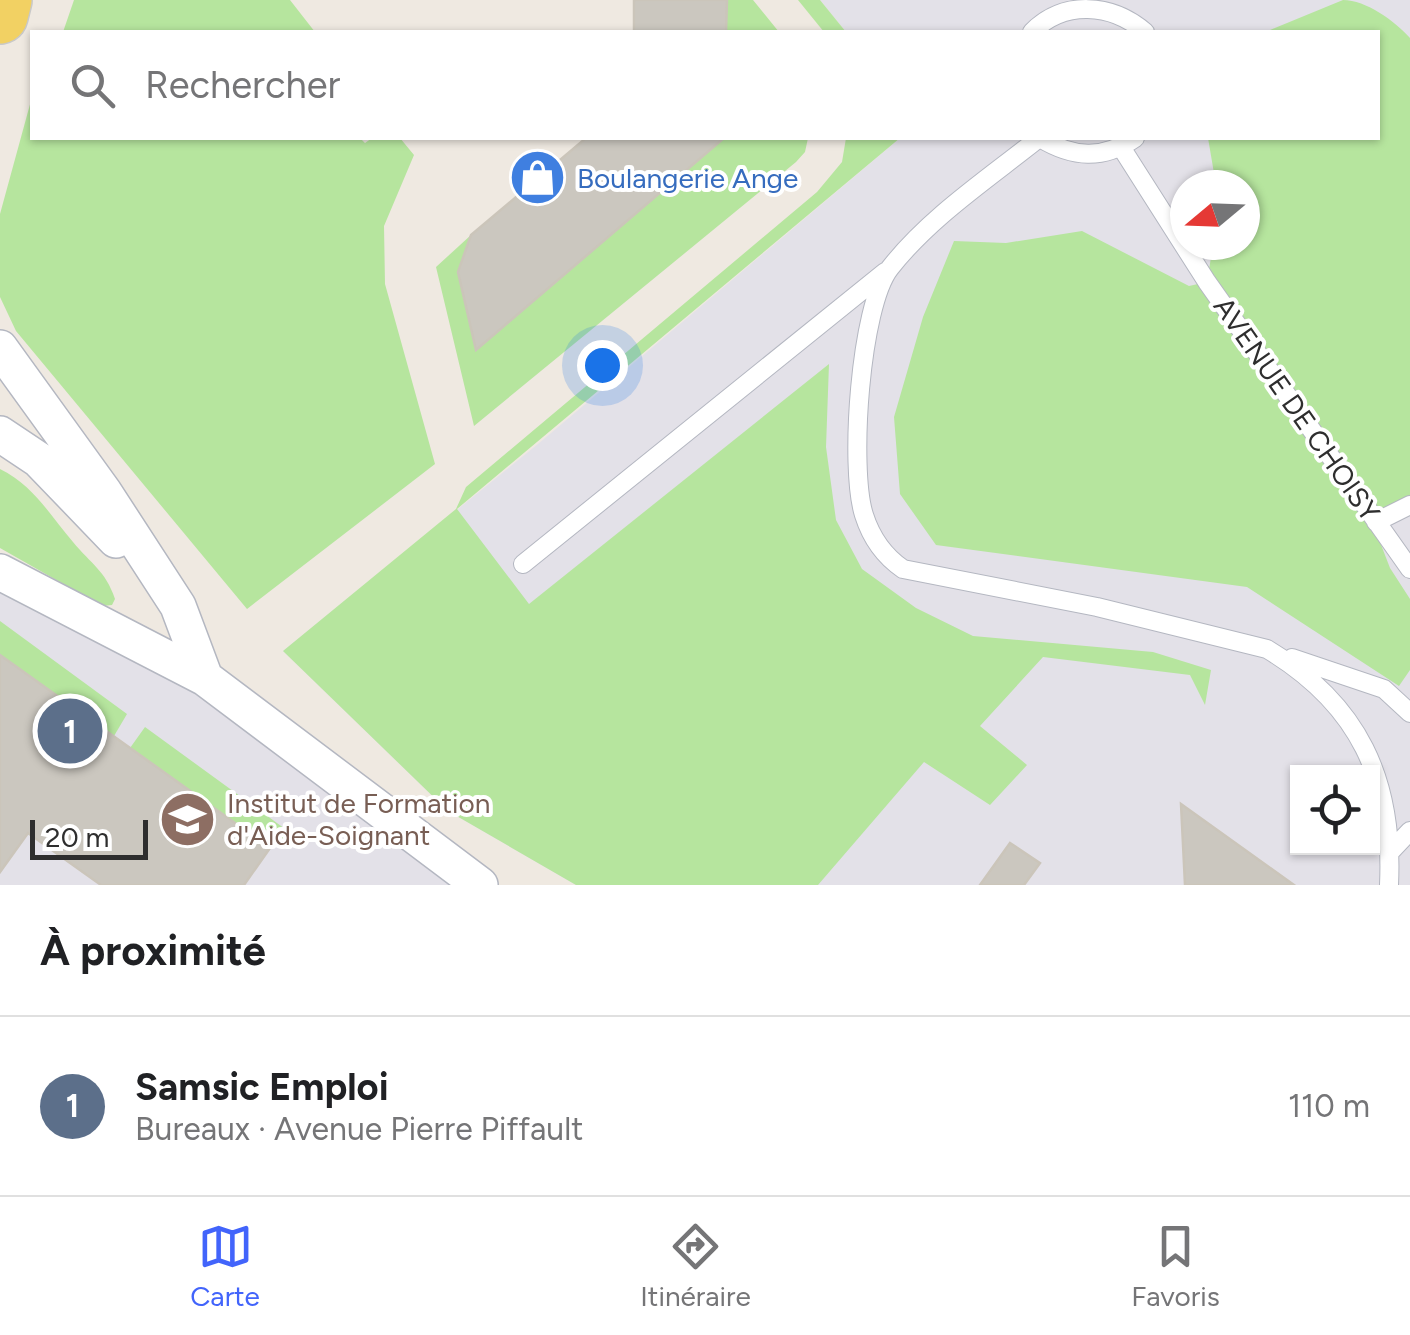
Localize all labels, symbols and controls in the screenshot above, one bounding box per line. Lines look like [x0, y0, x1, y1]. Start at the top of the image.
search box [30, 30, 1380, 140]
icon: search [65, 58, 120, 113]
text: Rechercher [145, 62, 340, 108]
shop icon: Boulangerie Ange [508, 148, 568, 208]
place label: Boulangerie Ange [577, 161, 798, 195]
north arrow [1170, 170, 1260, 260]
street label: AVENUE DE CHOISY [1207, 290, 1387, 528]
your location [577, 340, 628, 391]
pin: 1 [38, 694, 102, 768]
map controls [1290, 765, 1380, 855]
button: locate [1290, 765, 1380, 855]
place label: Institut de Formation d'Aide-Soignant [227, 786, 490, 852]
school or university icon: Institut de Formation d'Aide-Soignant [158, 789, 218, 849]
scale bar [30, 815, 148, 860]
text: 20 m [45, 820, 109, 854]
text: À proximité [40, 925, 266, 976]
text: Samsic Emploi [135, 1064, 389, 1110]
text: 1 [66, 1087, 79, 1125]
text: 110 m [1288, 1087, 1370, 1125]
text: Bureaux · Avenue Pierre Piffault [135, 1110, 583, 1148]
tab: Carte [190, 1219, 260, 1313]
tab: Itinéraire [640, 1219, 751, 1313]
tab: Favoris [1131, 1219, 1220, 1313]

